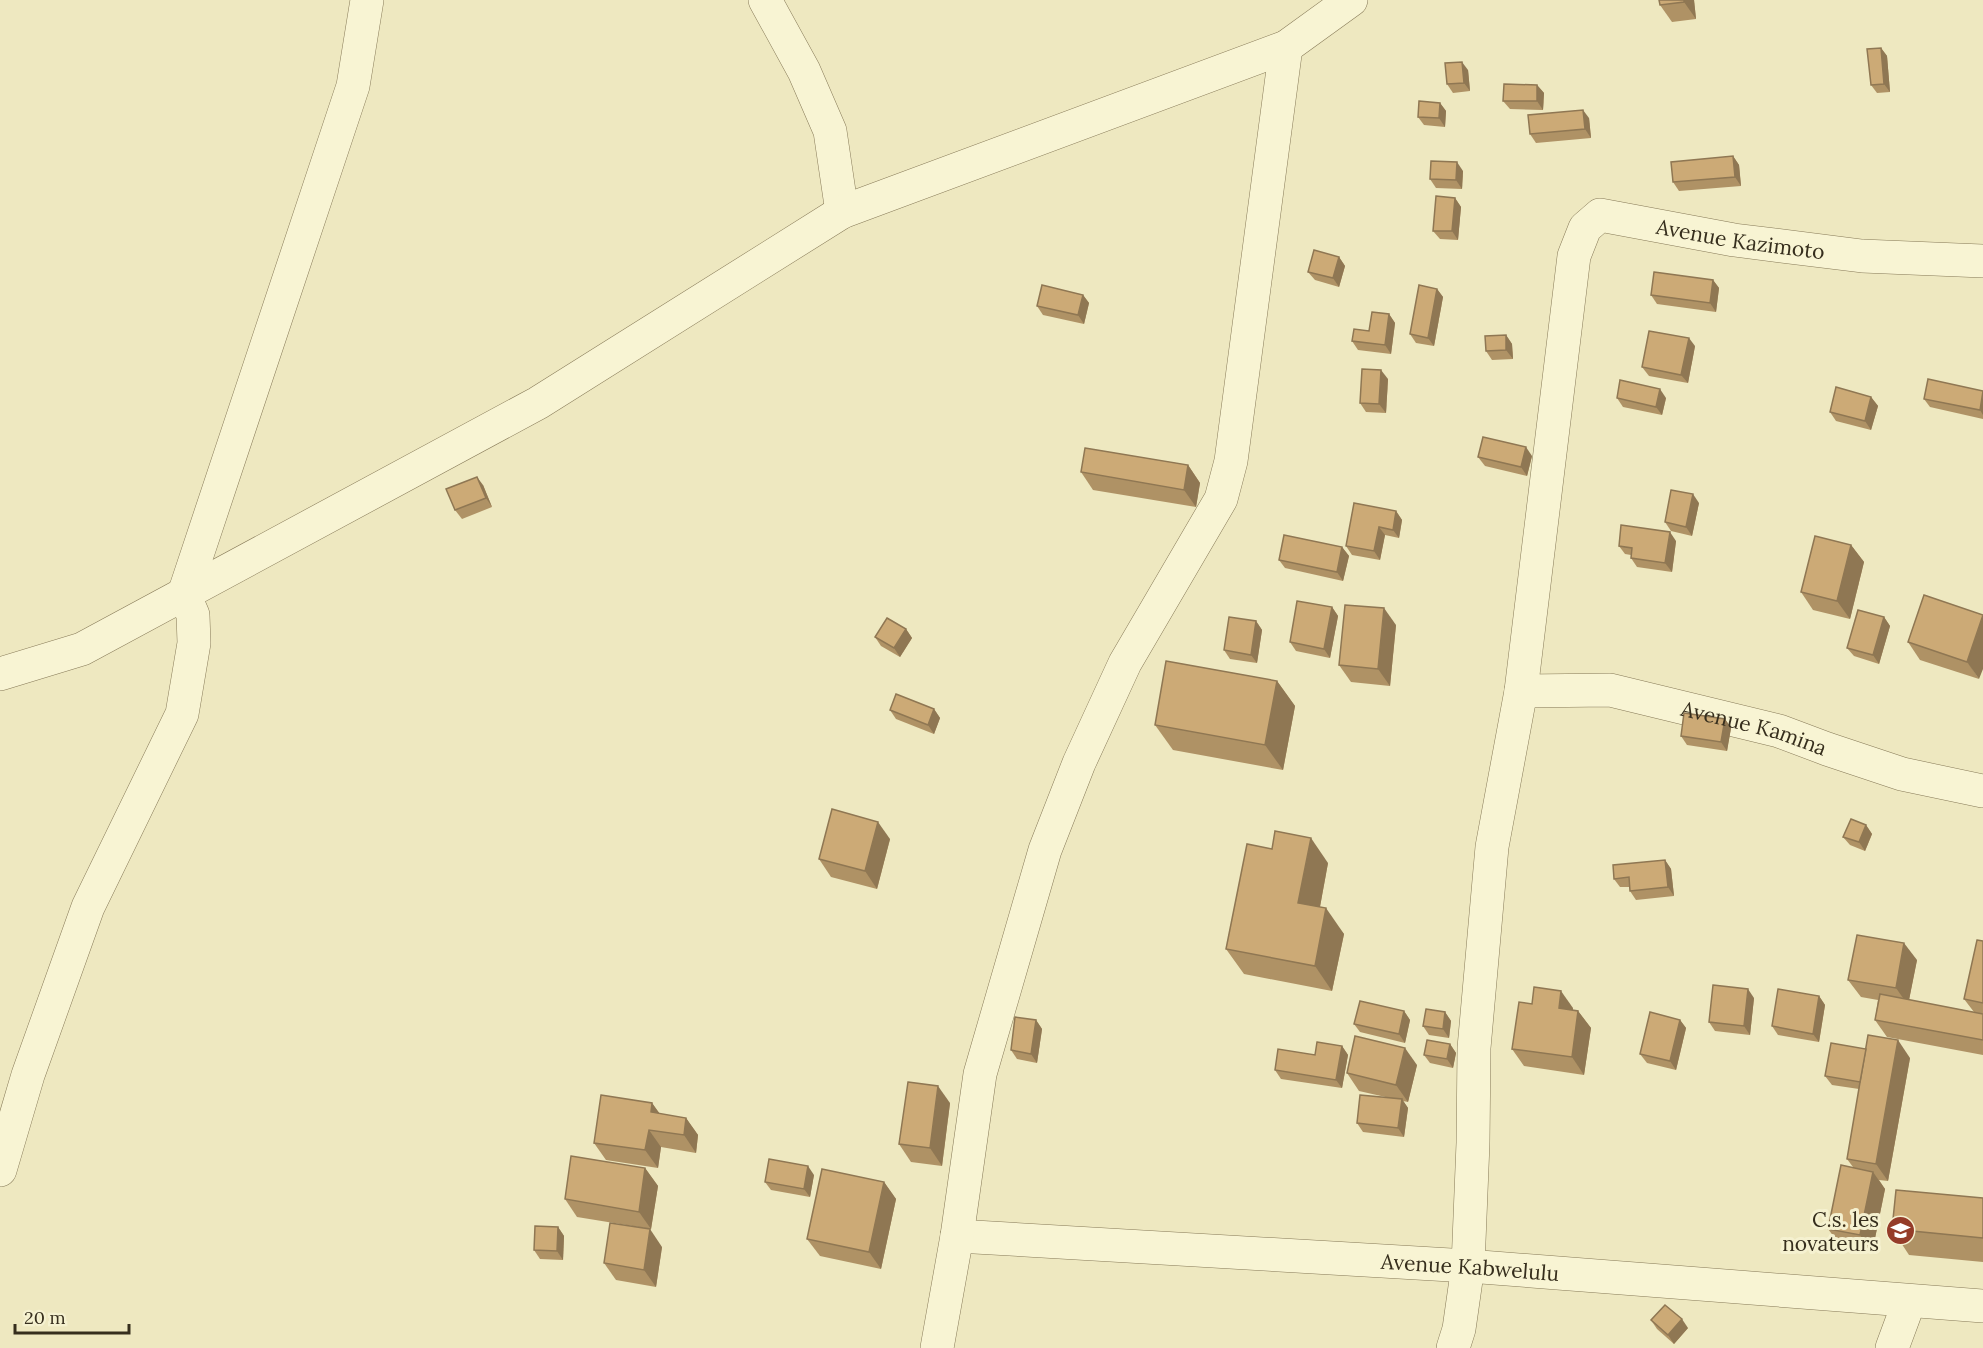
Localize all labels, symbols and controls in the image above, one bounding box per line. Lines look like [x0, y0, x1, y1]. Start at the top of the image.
street label: Avenue Kazimoto [1653, 212, 1826, 265]
street label: Avenue Kamina [1678, 694, 1831, 761]
place label: C.s. les novateurs [1782, 1206, 1879, 1257]
school or university icon: C.s. les novateurs [1884, 1215, 1916, 1247]
street label: Avenue Kabwelulu [1379, 1247, 1560, 1287]
scale bar [15, 1297, 129, 1335]
text: 20 m [24, 1306, 66, 1329]

